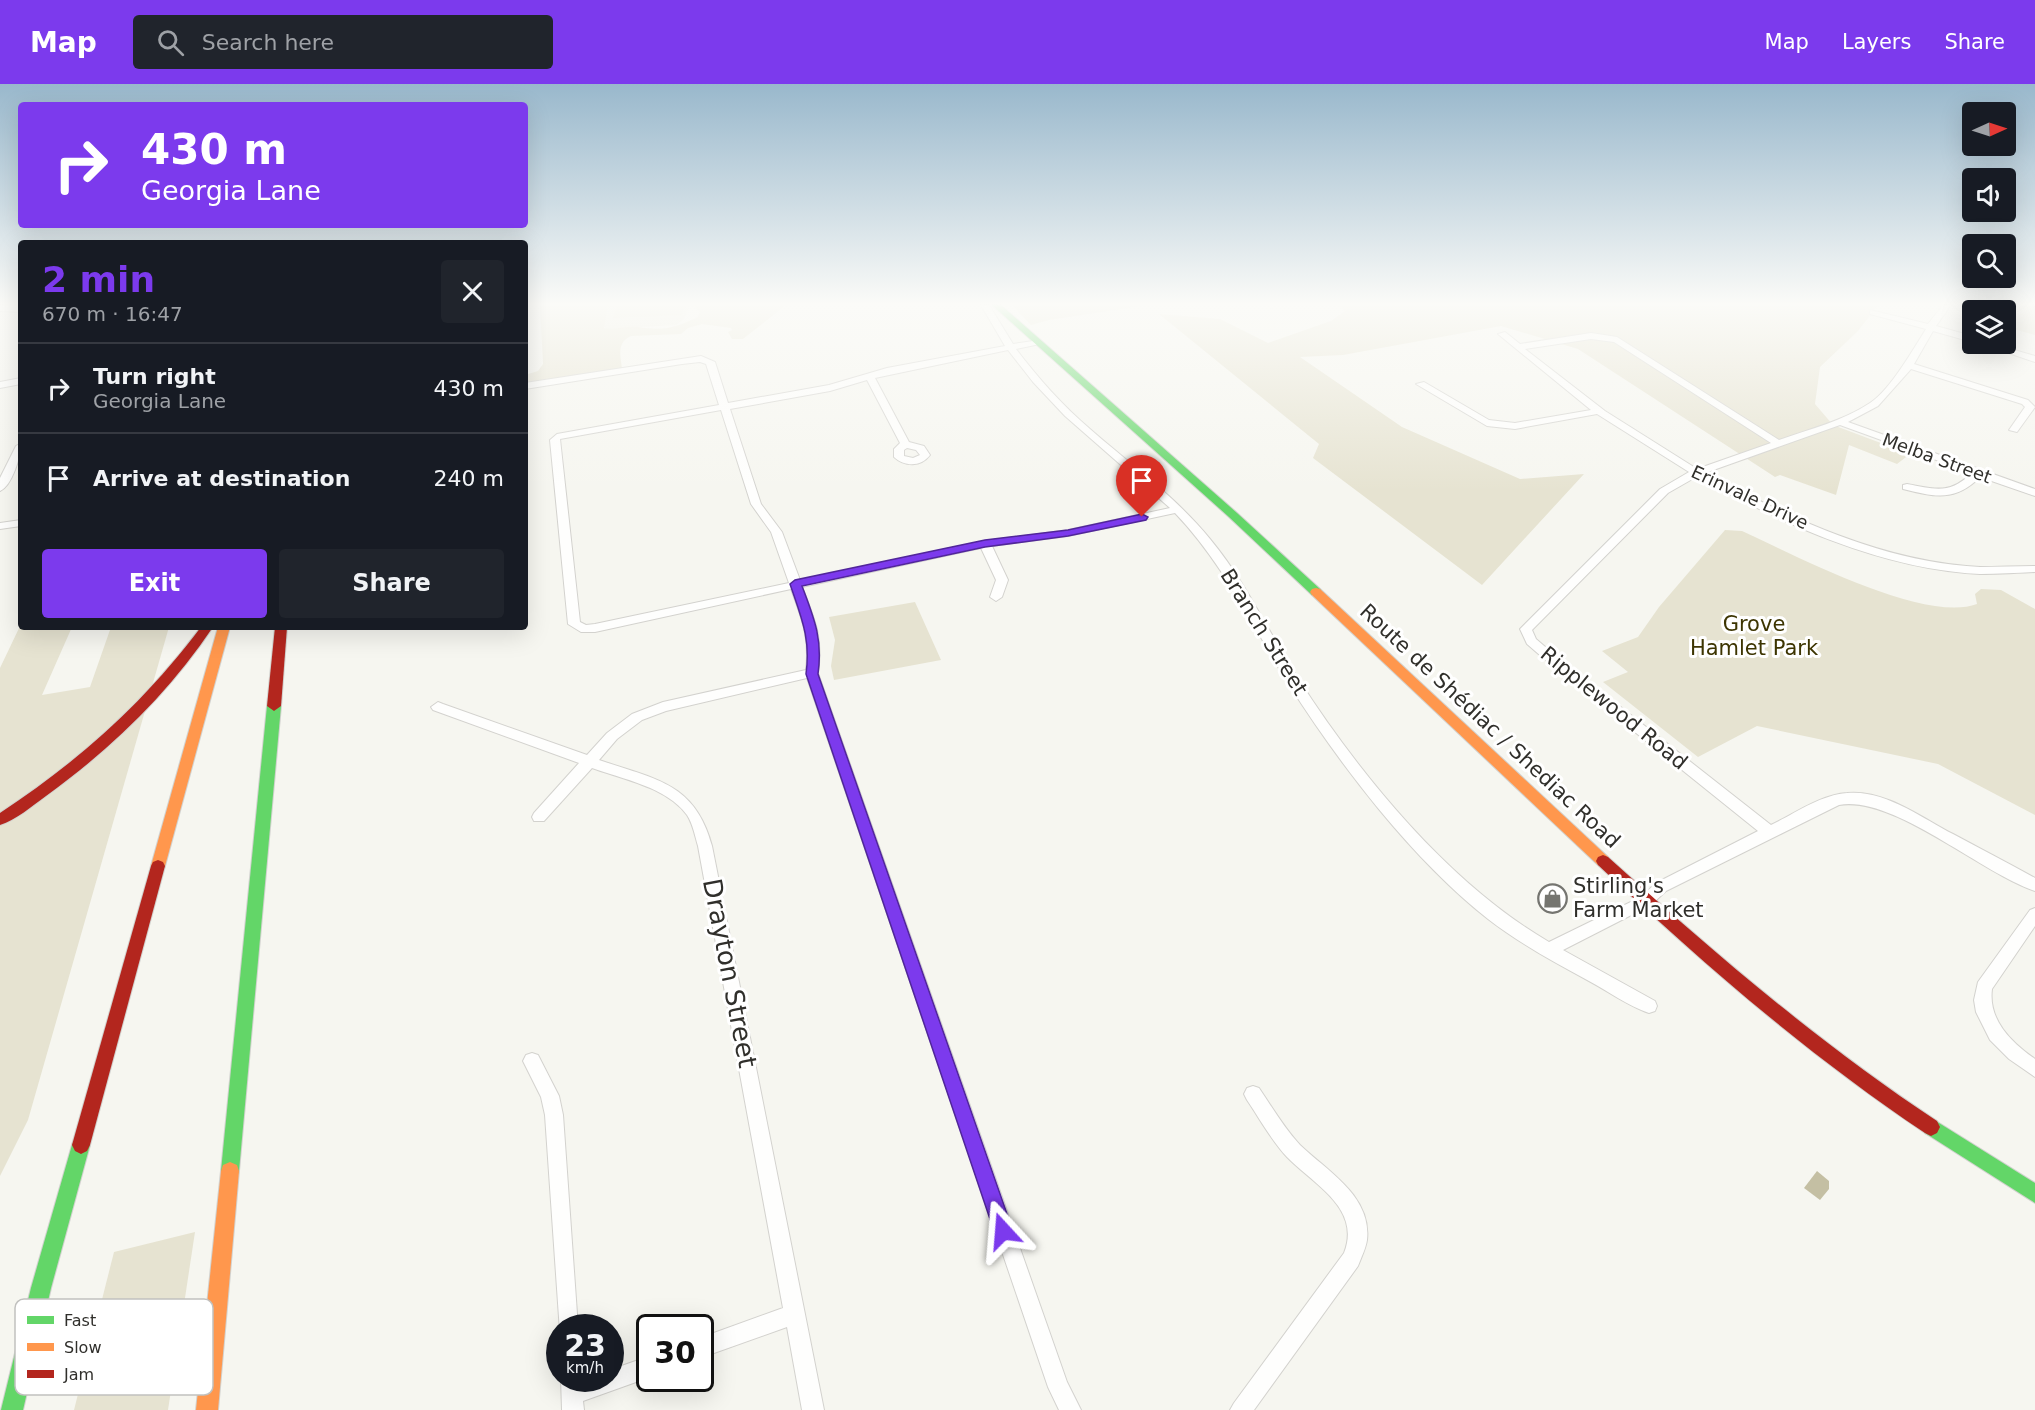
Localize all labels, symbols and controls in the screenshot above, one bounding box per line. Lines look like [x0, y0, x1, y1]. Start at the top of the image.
search box [133, 15, 553, 69]
text: Map [30, 26, 97, 59]
icon: search [154, 26, 187, 59]
text: Search here [202, 30, 334, 55]
text: Map [1765, 30, 1809, 54]
text: Layers [1842, 30, 1911, 54]
text: Share [1944, 30, 2005, 54]
north arrow [1962, 102, 2016, 156]
map controls [1962, 102, 2016, 354]
text: 430 m [141, 125, 287, 174]
icon: right [42, 126, 120, 204]
button: sound [1962, 168, 2016, 222]
text: Georgia Lane [141, 175, 321, 206]
button: search [1962, 234, 2016, 288]
text: 2 min [42, 259, 155, 300]
button: close [441, 260, 504, 323]
button: layers [1962, 300, 2016, 354]
text: 670 m · 16:47 [42, 302, 183, 326]
text: Turn right [93, 364, 216, 389]
icon: right [42, 372, 75, 405]
text: 430 m [434, 376, 504, 401]
text: Georgia Lane [93, 389, 226, 413]
street label: Melba Street [1880, 429, 1994, 487]
pin [1116, 455, 1167, 517]
street label: Erinvale Drive [1688, 461, 1812, 533]
icon: arrive [42, 462, 75, 495]
icon: arrive [1125, 464, 1158, 497]
text: Arrive at destination [93, 466, 350, 491]
text: 240 m [434, 466, 504, 491]
button: Exit [42, 549, 267, 618]
button: Share [279, 549, 504, 618]
street label: Branch Street [1216, 564, 1312, 700]
street label: Route de Shédiac / Shediac Road [1355, 599, 1625, 853]
park label: Grove Hamlet Park [1690, 612, 1819, 660]
street label: Ripplewood Road [1536, 642, 1692, 774]
place label: Stirling's Farm Market [1573, 874, 1704, 922]
street label: Drayton Street [697, 876, 763, 1070]
shop icon: Stirling's Farm Market [1536, 882, 1568, 914]
position arrow [971, 1199, 1035, 1263]
legend [15, 1299, 213, 1395]
text: Fast [64, 1311, 96, 1330]
speed limit sign: 30 [636, 1314, 714, 1392]
text: 23 [564, 1328, 606, 1363]
text: Slow [64, 1338, 101, 1357]
text: km/h [566, 1359, 604, 1377]
text: Jam [63, 1365, 94, 1384]

